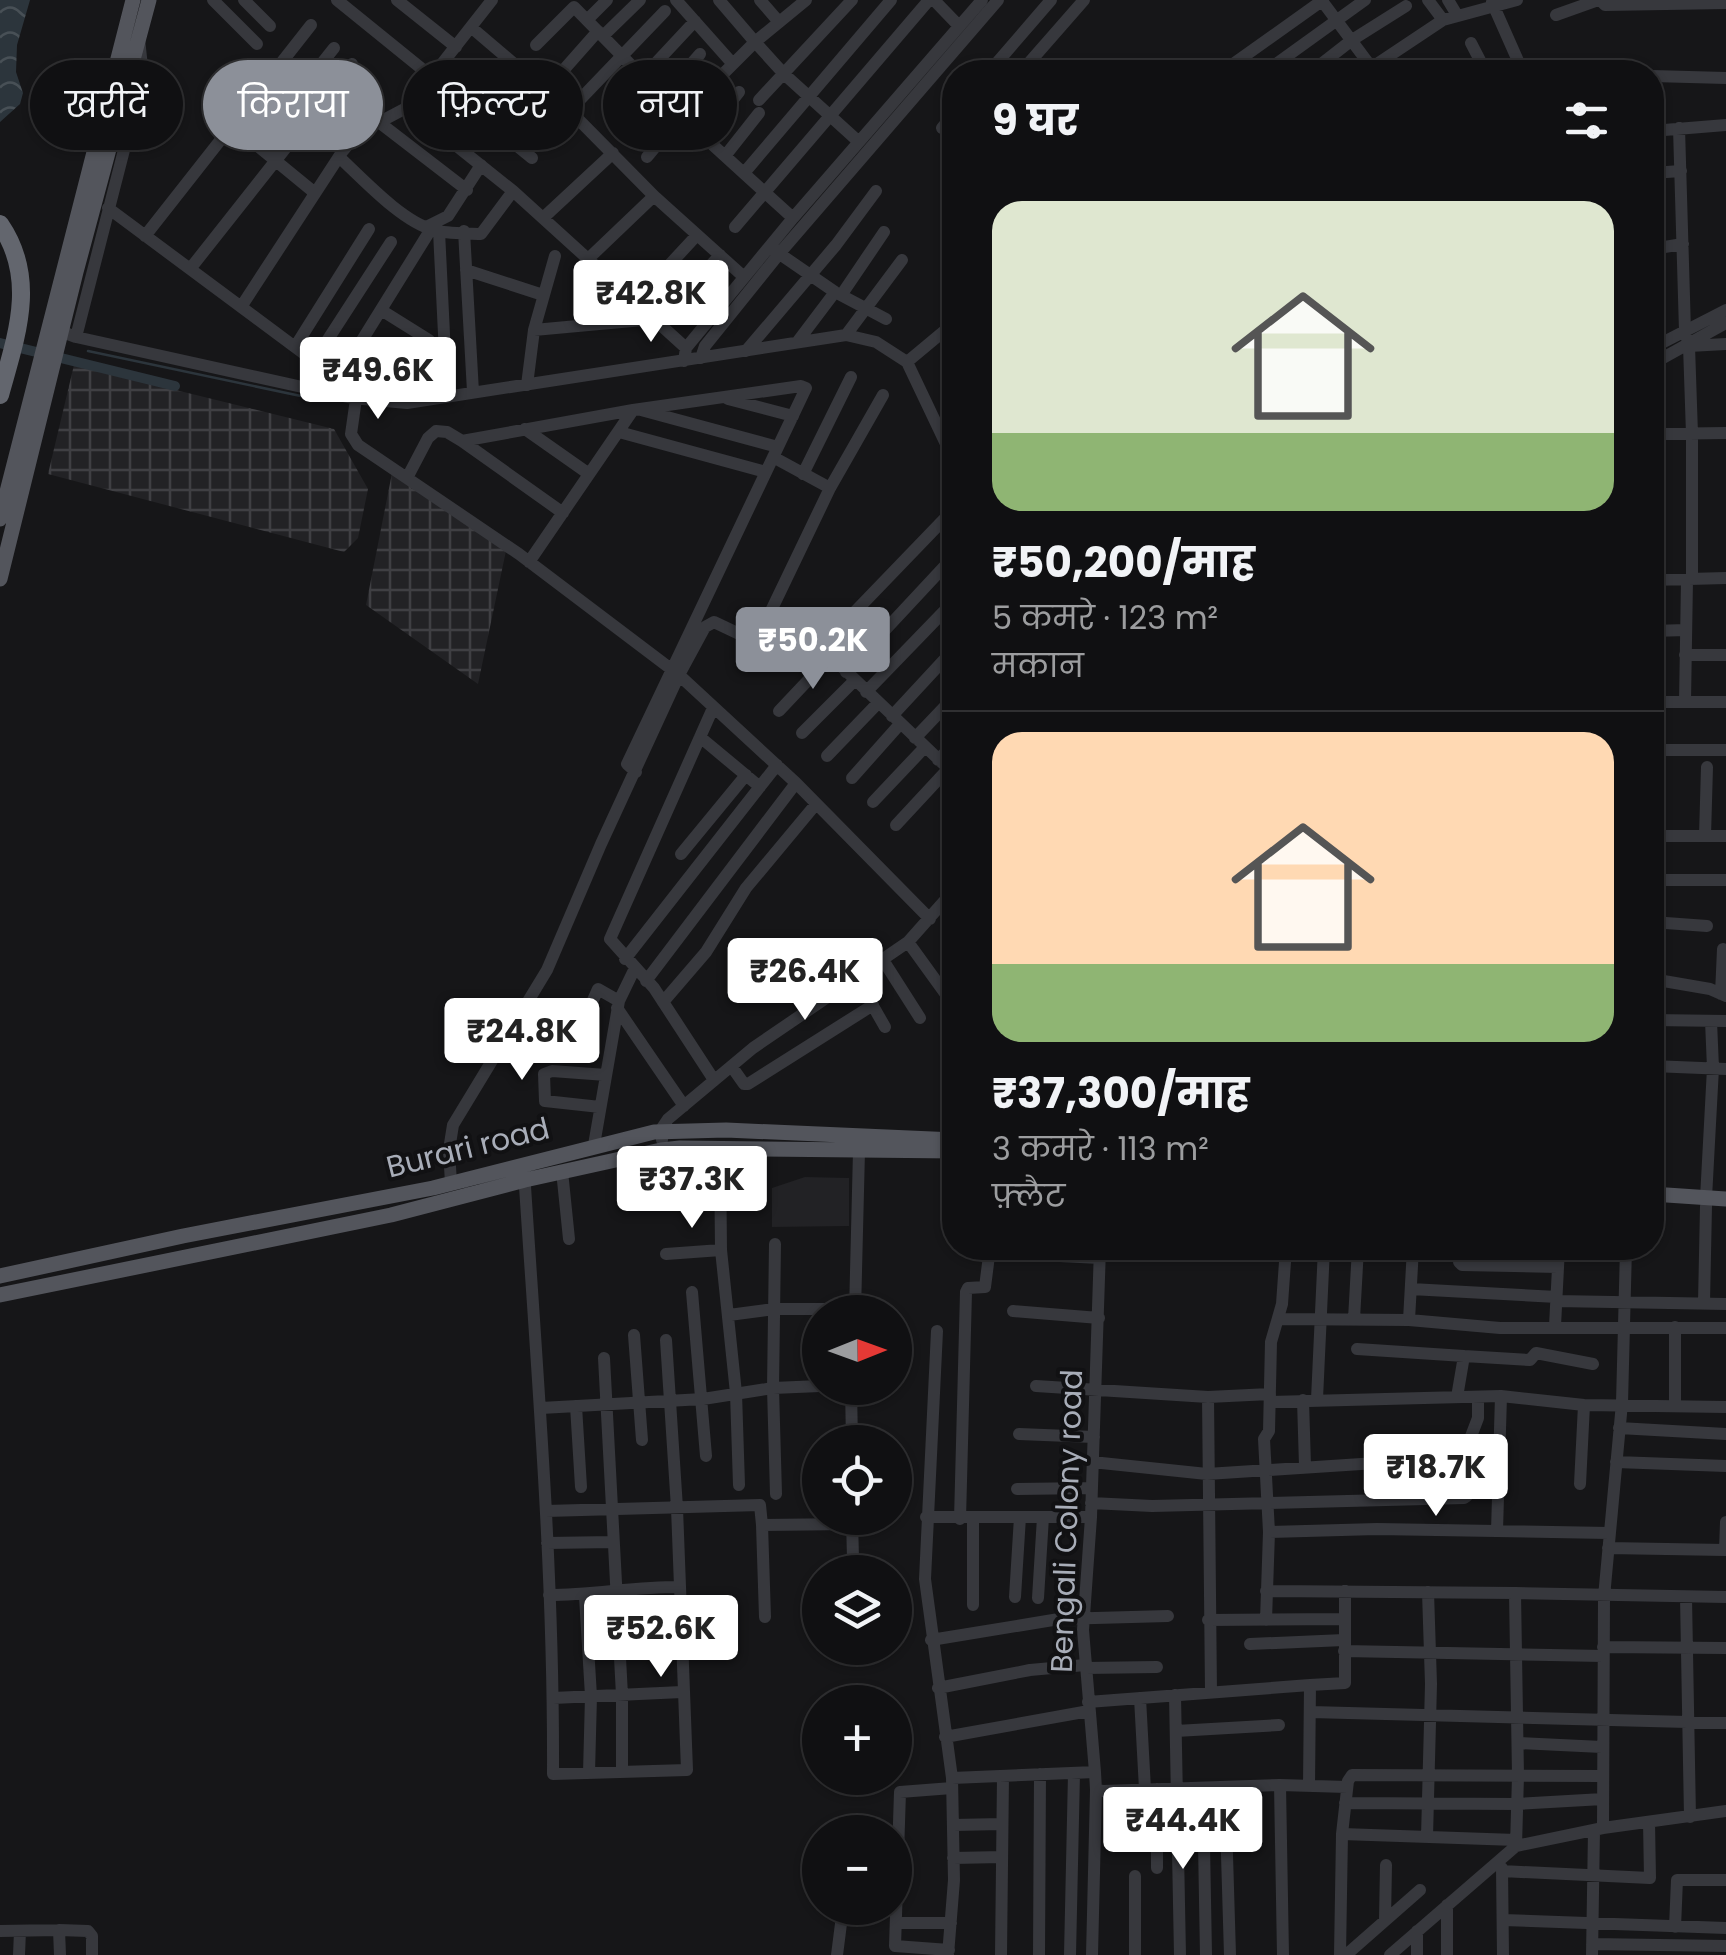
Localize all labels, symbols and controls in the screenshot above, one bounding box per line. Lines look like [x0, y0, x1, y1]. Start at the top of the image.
chip: खरीदें [30, 60, 183, 150]
chip: किराया [203, 60, 383, 150]
chip: फ़िल्टर [403, 60, 583, 150]
chip: नया [603, 60, 737, 150]
text: 9 घर [992, 91, 1078, 150]
icon: filters [1559, 93, 1614, 148]
pin: ₹42.8K [570, 260, 732, 345]
icon: home [1213, 266, 1393, 446]
text: ₹42.8K [595, 270, 707, 315]
pin: ₹49.6K [297, 337, 459, 422]
text: ₹49.6K [322, 347, 434, 392]
text: ₹50,200/माह [992, 533, 1255, 592]
text: 5 कमरे · 123 m² [992, 595, 1218, 640]
pin: ₹50.2K [732, 607, 894, 692]
text: ₹50.2K [758, 617, 868, 662]
text: मकान [992, 643, 1084, 688]
icon: home [1213, 797, 1393, 977]
pin: ₹26.4K [724, 938, 886, 1023]
text: ₹26.4K [750, 948, 860, 993]
pin: ₹24.8K [441, 998, 603, 1083]
text: ₹24.8K [466, 1008, 578, 1053]
text: ₹37,300/माह [992, 1064, 1250, 1123]
street label: Burari road [382, 1107, 554, 1189]
text: 3 कमरे · 113 m² [992, 1126, 1209, 1171]
pin: ₹37.3K [611, 1146, 773, 1231]
text: ₹37.3K [639, 1156, 745, 1201]
text: फ़्लैट [992, 1174, 1065, 1219]
north arrow [802, 1295, 912, 1405]
map controls [802, 1295, 912, 1925]
street label: Bengali Colony road [1040, 1369, 1093, 1673]
button: locate [802, 1425, 912, 1535]
pin: ₹18.7K [1355, 1434, 1517, 1519]
text: ₹18.7K [1386, 1444, 1486, 1489]
button: layers [802, 1555, 912, 1665]
pin: ₹52.6K [580, 1595, 742, 1680]
text: ₹52.6K [606, 1605, 716, 1650]
button: + [802, 1685, 912, 1795]
pin: ₹44.4K [1102, 1787, 1264, 1872]
text: ₹44.4K [1125, 1797, 1241, 1842]
button: − [802, 1815, 912, 1925]

